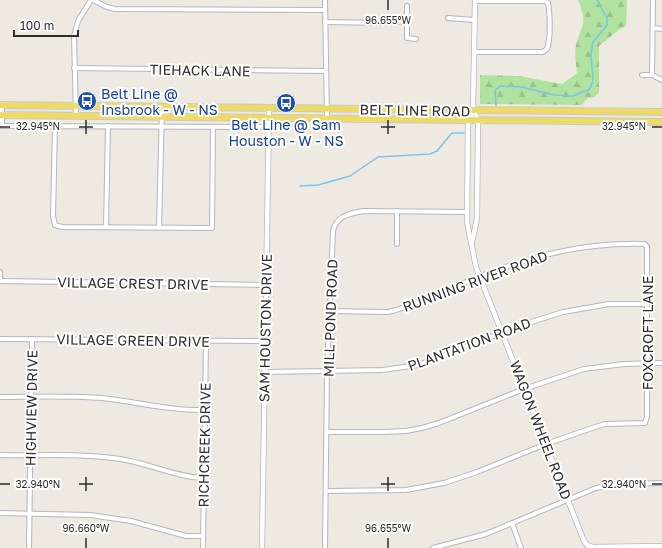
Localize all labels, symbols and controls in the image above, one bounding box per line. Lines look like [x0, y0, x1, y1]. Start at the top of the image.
scale bar [14, 12, 78, 38]
text: 96.655°W [365, 14, 412, 26]
text: 100 m [20, 18, 54, 33]
street label: TIEHACK LANE [149, 61, 251, 79]
place label: Belt Line @ Insbrook - W - NS [101, 85, 218, 118]
bus stop icon: Belt Line @ Insbrook - W - NS [76, 90, 98, 112]
bus stop icon: Belt Line @ Sam Houston - W - NS [275, 92, 297, 114]
street label: BELT LINE ROAD [359, 101, 471, 119]
place label: Belt Line @ Sam Houston - W - NS [228, 116, 344, 149]
text: 32.945°N [16, 120, 60, 132]
text: 32.945°N [602, 120, 646, 132]
street label: RUNNING RIVER ROAD [400, 247, 550, 315]
street label: SAM HOUSTON DRIVE [255, 254, 275, 402]
street label: MILL POND ROAD [319, 259, 341, 377]
street label: VILLAGE CREST DRIVE [57, 273, 209, 293]
street label: FOXCROFT LANE [639, 276, 656, 390]
street label: PLANTATION ROAD [405, 314, 533, 374]
street label: VILLAGE GREEN DRIVE [56, 330, 210, 350]
street label: HIGHVIEW DRIVE [21, 350, 41, 466]
street label: WAGON WHEEL ROAD [507, 358, 575, 502]
street label: RICHCREEK DRIVE [194, 382, 214, 508]
text: 32.940°N [16, 478, 60, 490]
text: 32.940°N [602, 478, 646, 490]
text: 96.660°W [63, 522, 110, 534]
text: 96.655°W [365, 522, 412, 534]

